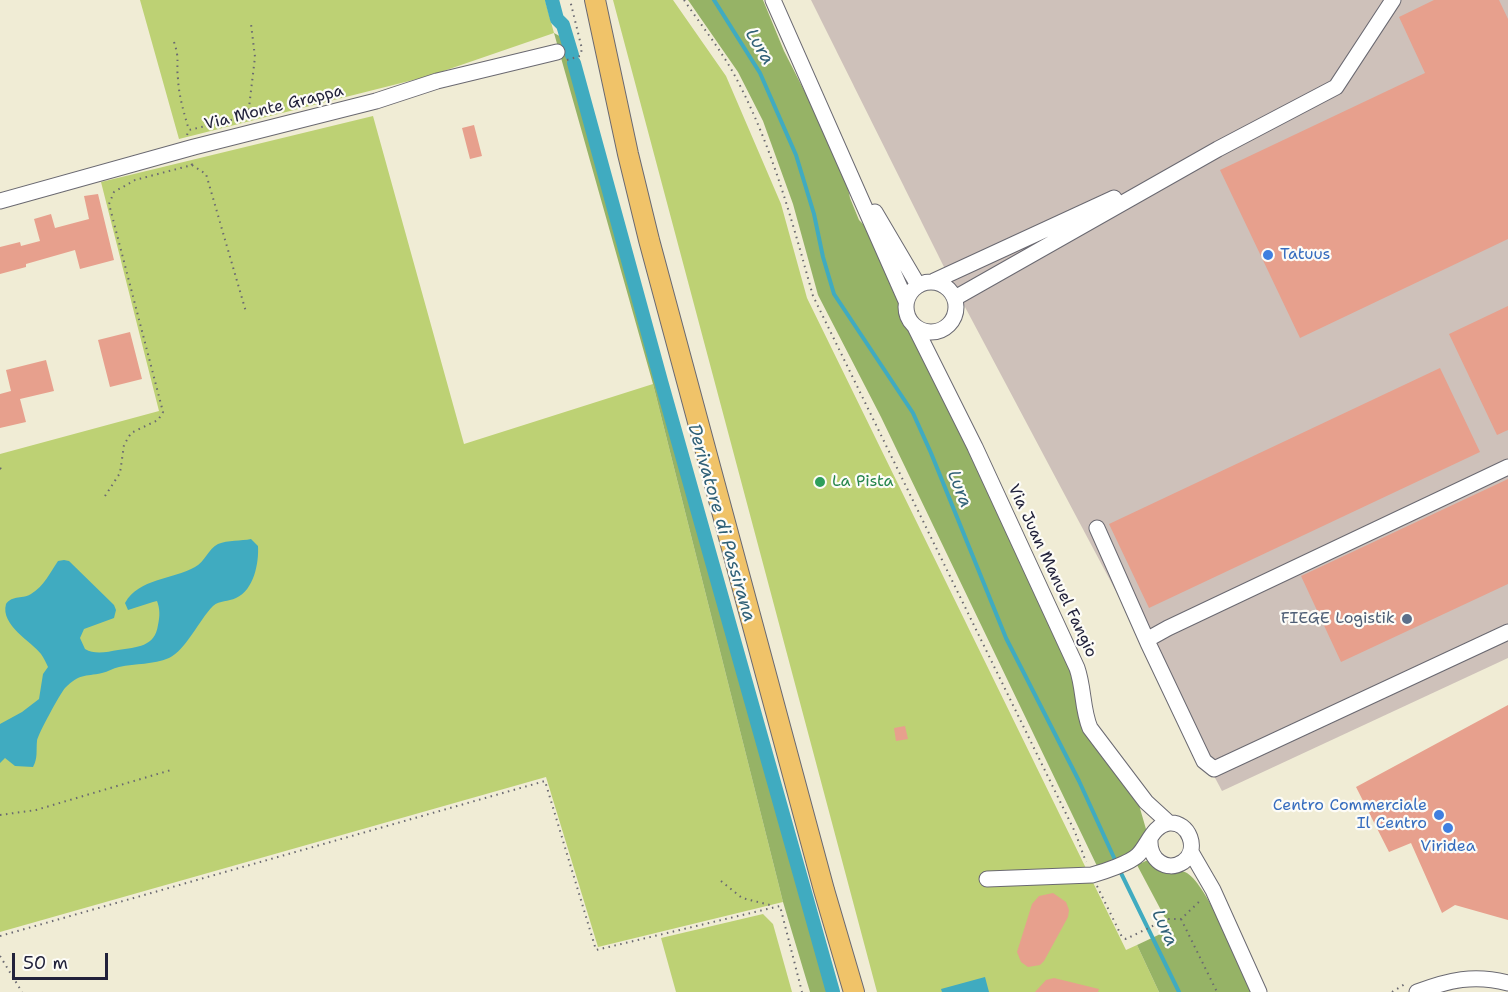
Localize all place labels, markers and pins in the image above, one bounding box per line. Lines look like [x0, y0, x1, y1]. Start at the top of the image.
place label: Tatuus [1280, 245, 1330, 265]
marker: Tatuus [1261, 248, 1275, 262]
place label: La Pista [832, 472, 894, 492]
marker: La Pista [813, 475, 827, 489]
place label: FIEGE Logistik [1281, 609, 1395, 629]
marker: FIEGE Logistik [1400, 612, 1414, 626]
place label: Centro Commerciale Il Centro [1273, 796, 1427, 834]
marker: Centro Commerciale Il Centro [1432, 808, 1446, 822]
marker: Viridea [1441, 821, 1455, 835]
place label: Viridea [1420, 837, 1476, 857]

